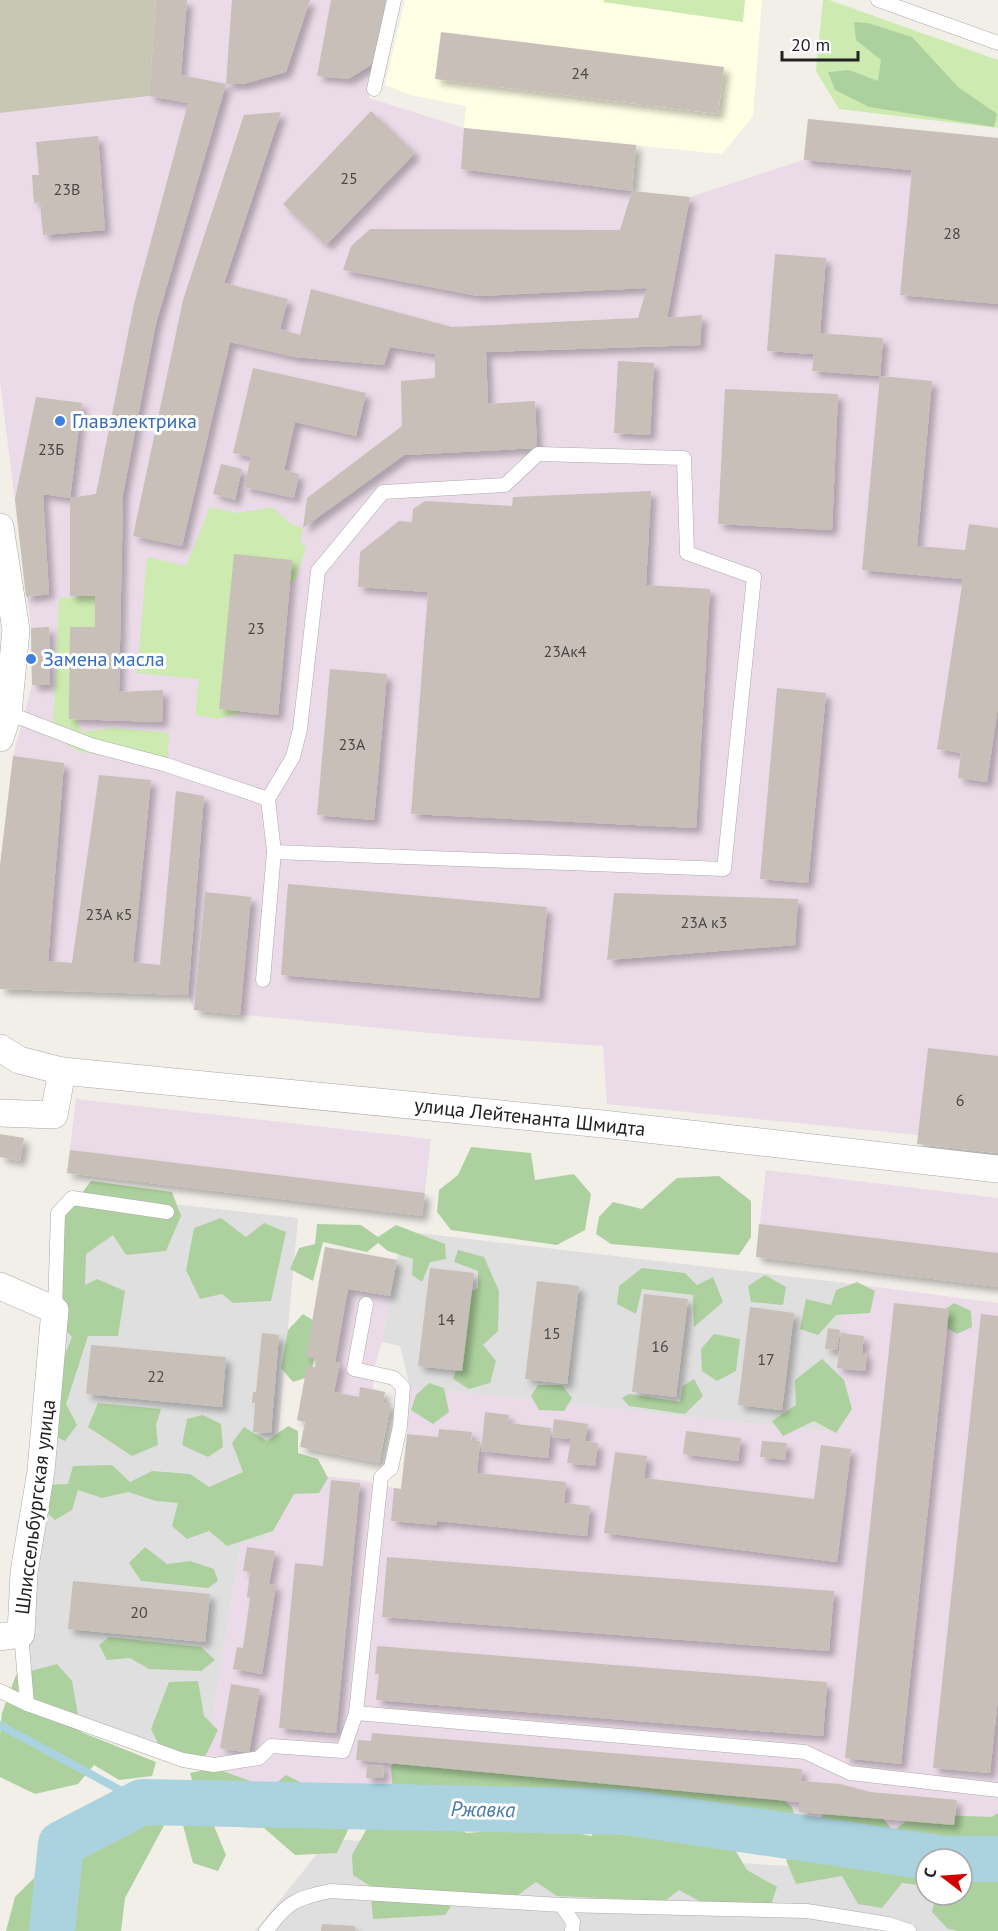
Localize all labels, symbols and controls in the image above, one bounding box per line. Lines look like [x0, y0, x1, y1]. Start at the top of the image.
scale bar [782, 24, 858, 62]
text: 20 m [791, 33, 830, 56]
house number: 24 [571, 63, 589, 83]
house number: 25 [340, 168, 358, 188]
house number: 23В [54, 179, 80, 199]
house number: 28 [943, 223, 961, 243]
place label: Главэлектрика [72, 408, 197, 434]
marker: Главэлектрика [53, 414, 67, 428]
house number: 23Б [38, 439, 64, 459]
house number: 23 [247, 618, 265, 638]
house number: 23Ак4 [543, 641, 587, 661]
place label: Замена масла [43, 646, 165, 672]
marker: Замена масла [24, 652, 38, 666]
house number: 23А [339, 734, 366, 754]
house number: 23А к5 [86, 904, 132, 924]
house number: 23А к3 [681, 912, 727, 932]
house number: 6 [956, 1090, 964, 1110]
street label: улица Лейтенанта Шмидта [413, 1092, 647, 1142]
house number: 14 [437, 1309, 455, 1329]
house number: 15 [543, 1323, 561, 1343]
house number: 16 [651, 1336, 669, 1356]
house number: 17 [757, 1349, 775, 1369]
house number: 22 [147, 1366, 165, 1386]
street label: Шлиссельбургская улица [9, 1398, 61, 1616]
house number: 20 [130, 1602, 148, 1622]
water label: Ржавка [450, 1795, 516, 1823]
north arrow [914, 1847, 974, 1907]
text: С [919, 1865, 941, 1880]

